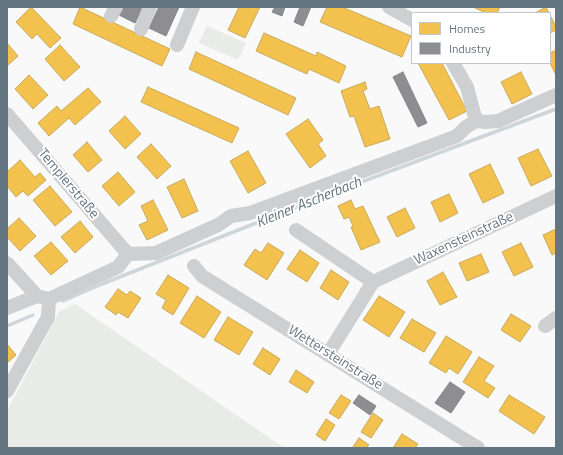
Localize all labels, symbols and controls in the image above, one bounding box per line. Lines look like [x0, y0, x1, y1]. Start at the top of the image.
legend [411, 12, 551, 64]
text: Homes [449, 19, 485, 38]
text: Industry [449, 39, 491, 58]
street label: Templerstraße [34, 146, 102, 222]
water label: Kleiner Ascherbach [254, 174, 364, 232]
street label: Waxensteinstraße [412, 209, 516, 269]
street label: Wettersteinstraße [285, 322, 385, 394]

